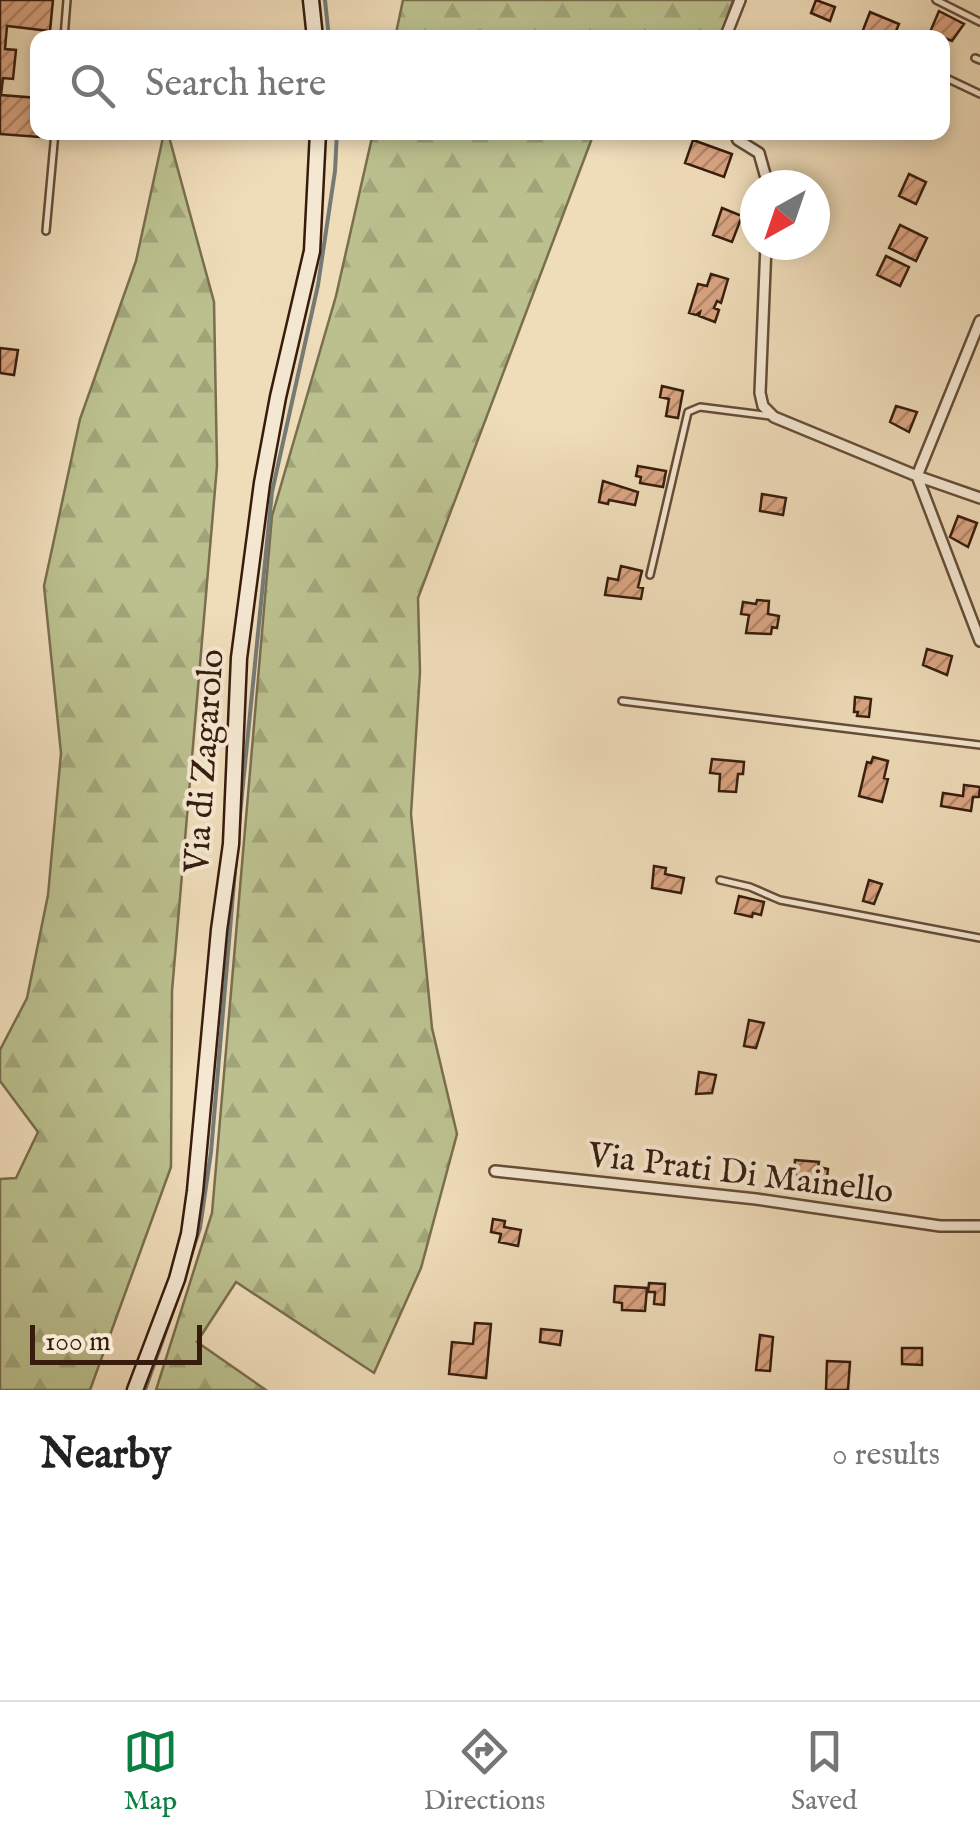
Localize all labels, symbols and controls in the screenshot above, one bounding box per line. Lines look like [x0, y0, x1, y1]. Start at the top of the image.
search box [30, 30, 950, 140]
icon: search [65, 58, 120, 113]
text: Search here [145, 61, 326, 109]
north arrow [740, 170, 830, 260]
street label: Via di Zagarolo [175, 648, 236, 876]
street label: Via Prati Di Mainello [584, 1133, 896, 1216]
scale bar [30, 1320, 202, 1364]
text: 100 m [45, 1325, 111, 1360]
text: Nearby [40, 1429, 171, 1482]
text: 0 results [832, 1435, 940, 1476]
tab: Map [123, 1724, 178, 1819]
tab: Directions [423, 1724, 545, 1819]
tab: Saved [791, 1724, 857, 1819]

